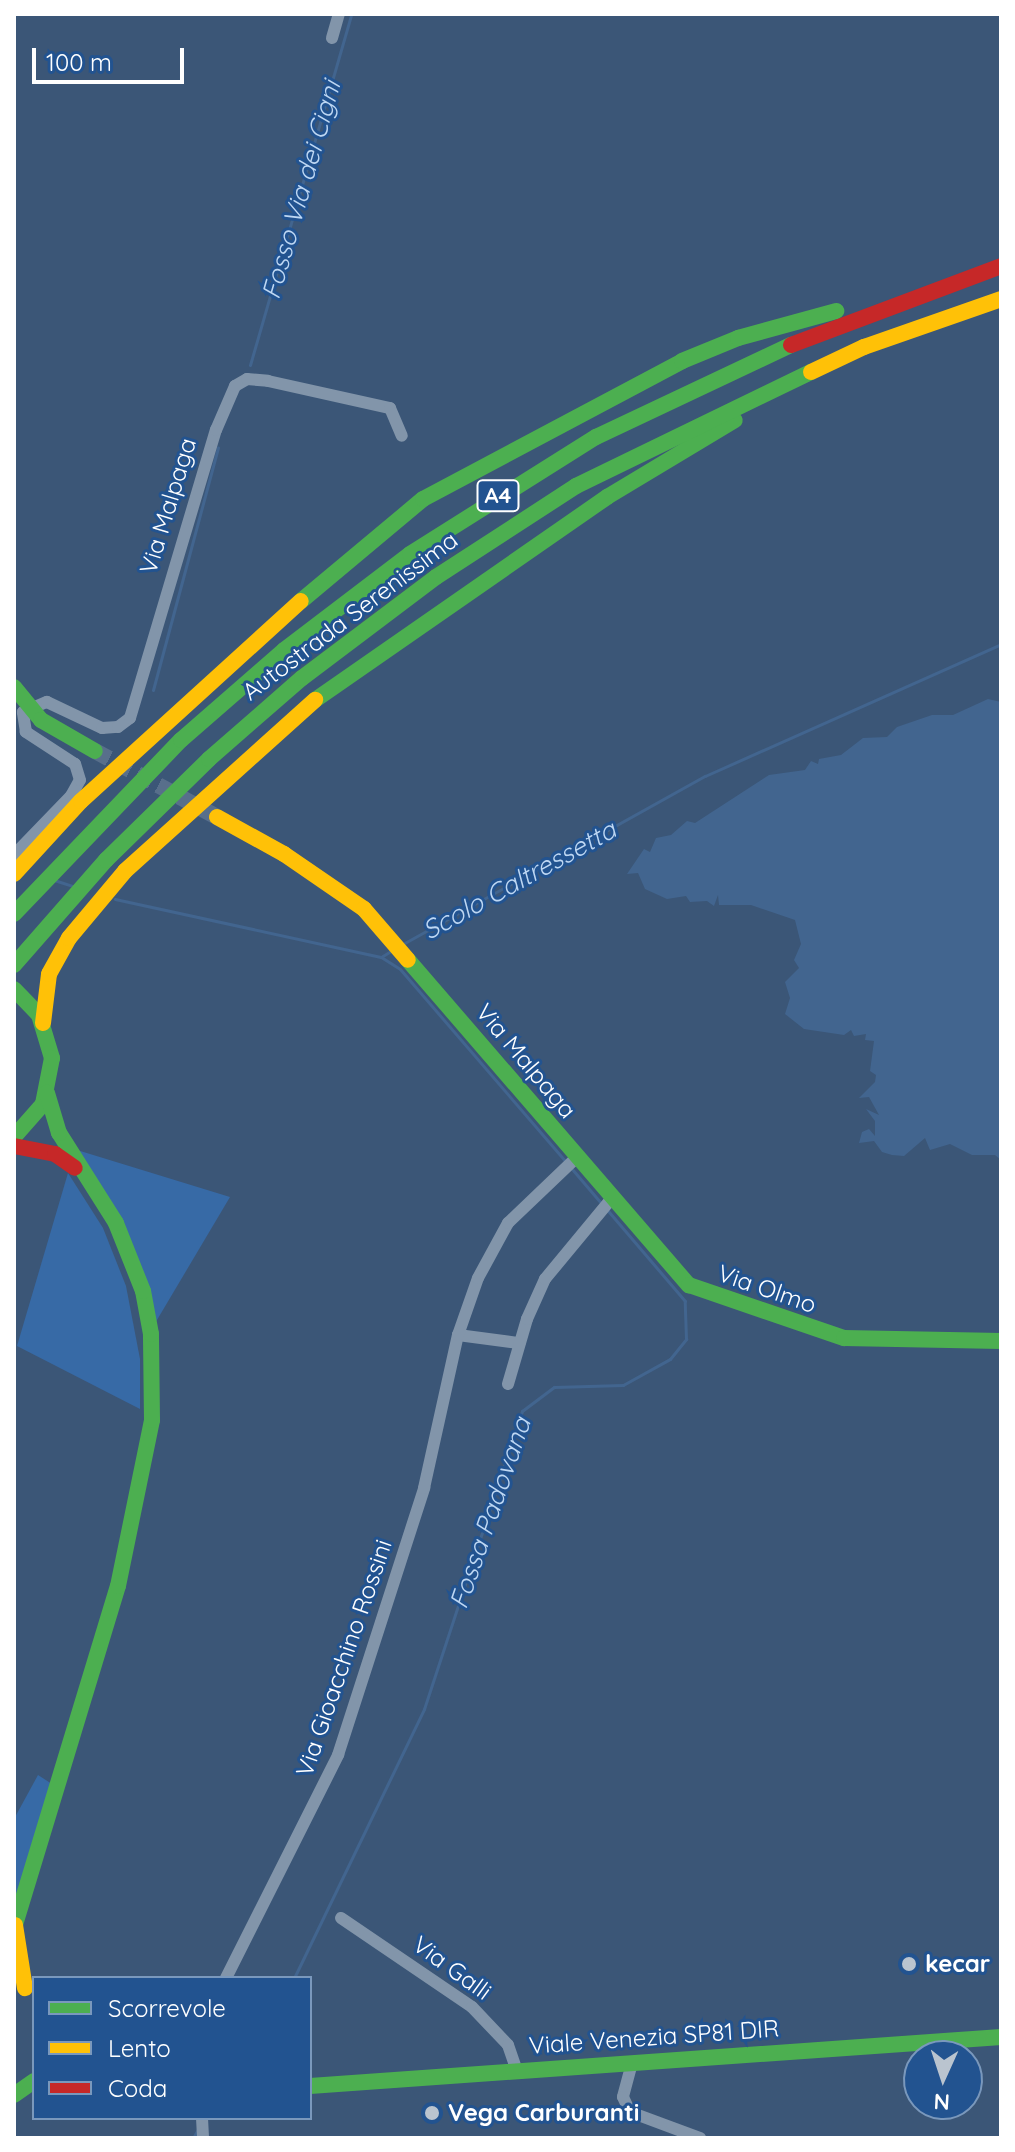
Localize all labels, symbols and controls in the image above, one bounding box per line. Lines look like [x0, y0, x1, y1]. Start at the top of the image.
scale bar [36, 32, 188, 82]
text: 100 m [46, 47, 112, 77]
water label: Fosso Via dei Cigni [255, 77, 347, 303]
street label: Via Malpaga [134, 435, 202, 577]
road number: A4 [476, 478, 520, 514]
street label: Autostrada Serenissima [237, 526, 463, 706]
water label: Scolo Caltressetta [417, 814, 621, 946]
street label: Via Malpaga [470, 998, 582, 1124]
street label: Via Olmo [714, 1259, 820, 1319]
water label: Fossa Padovana [443, 1413, 537, 1613]
street label: Via Gioacchino Rossini [290, 1536, 398, 1780]
street label: Via Galli [407, 1930, 497, 2006]
place label: kecar [925, 1950, 990, 1978]
marker: kecar [900, 1955, 918, 1973]
legend [32, 1976, 312, 2120]
text: Scorrevole [108, 1993, 226, 2023]
street label: Viale Venezia SP81 DIR [528, 2014, 780, 2060]
text: Lento [108, 2033, 171, 2063]
north arrow [903, 2040, 983, 2120]
text: Coda [108, 2073, 167, 2103]
text: N [933, 2088, 951, 2116]
place label: Vega Carburanti [448, 2099, 639, 2127]
marker: Vega Carburanti [423, 2104, 441, 2122]

